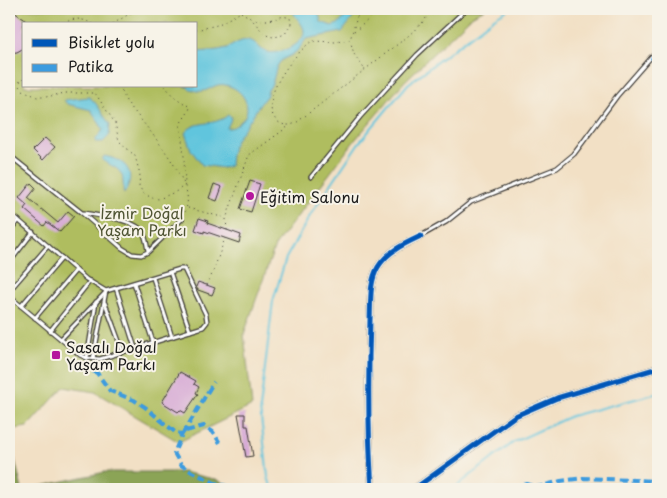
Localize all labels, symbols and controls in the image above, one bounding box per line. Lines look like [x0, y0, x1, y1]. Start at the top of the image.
legend [22, 22, 198, 88]
text: Bisiklet yolu [68, 30, 155, 53]
text: Patika [68, 54, 114, 77]
place label: Eğitim Salonu [260, 185, 360, 208]
marker: Eğitim Salonu [244, 190, 256, 202]
park label: İzmir Doğal Yaşam Parkı [97, 201, 187, 241]
place label: Sasalı Doğal Yaşam Parkı [66, 335, 157, 375]
marker: Sasalı Doğal Yaşam Parkı [50, 349, 62, 361]

